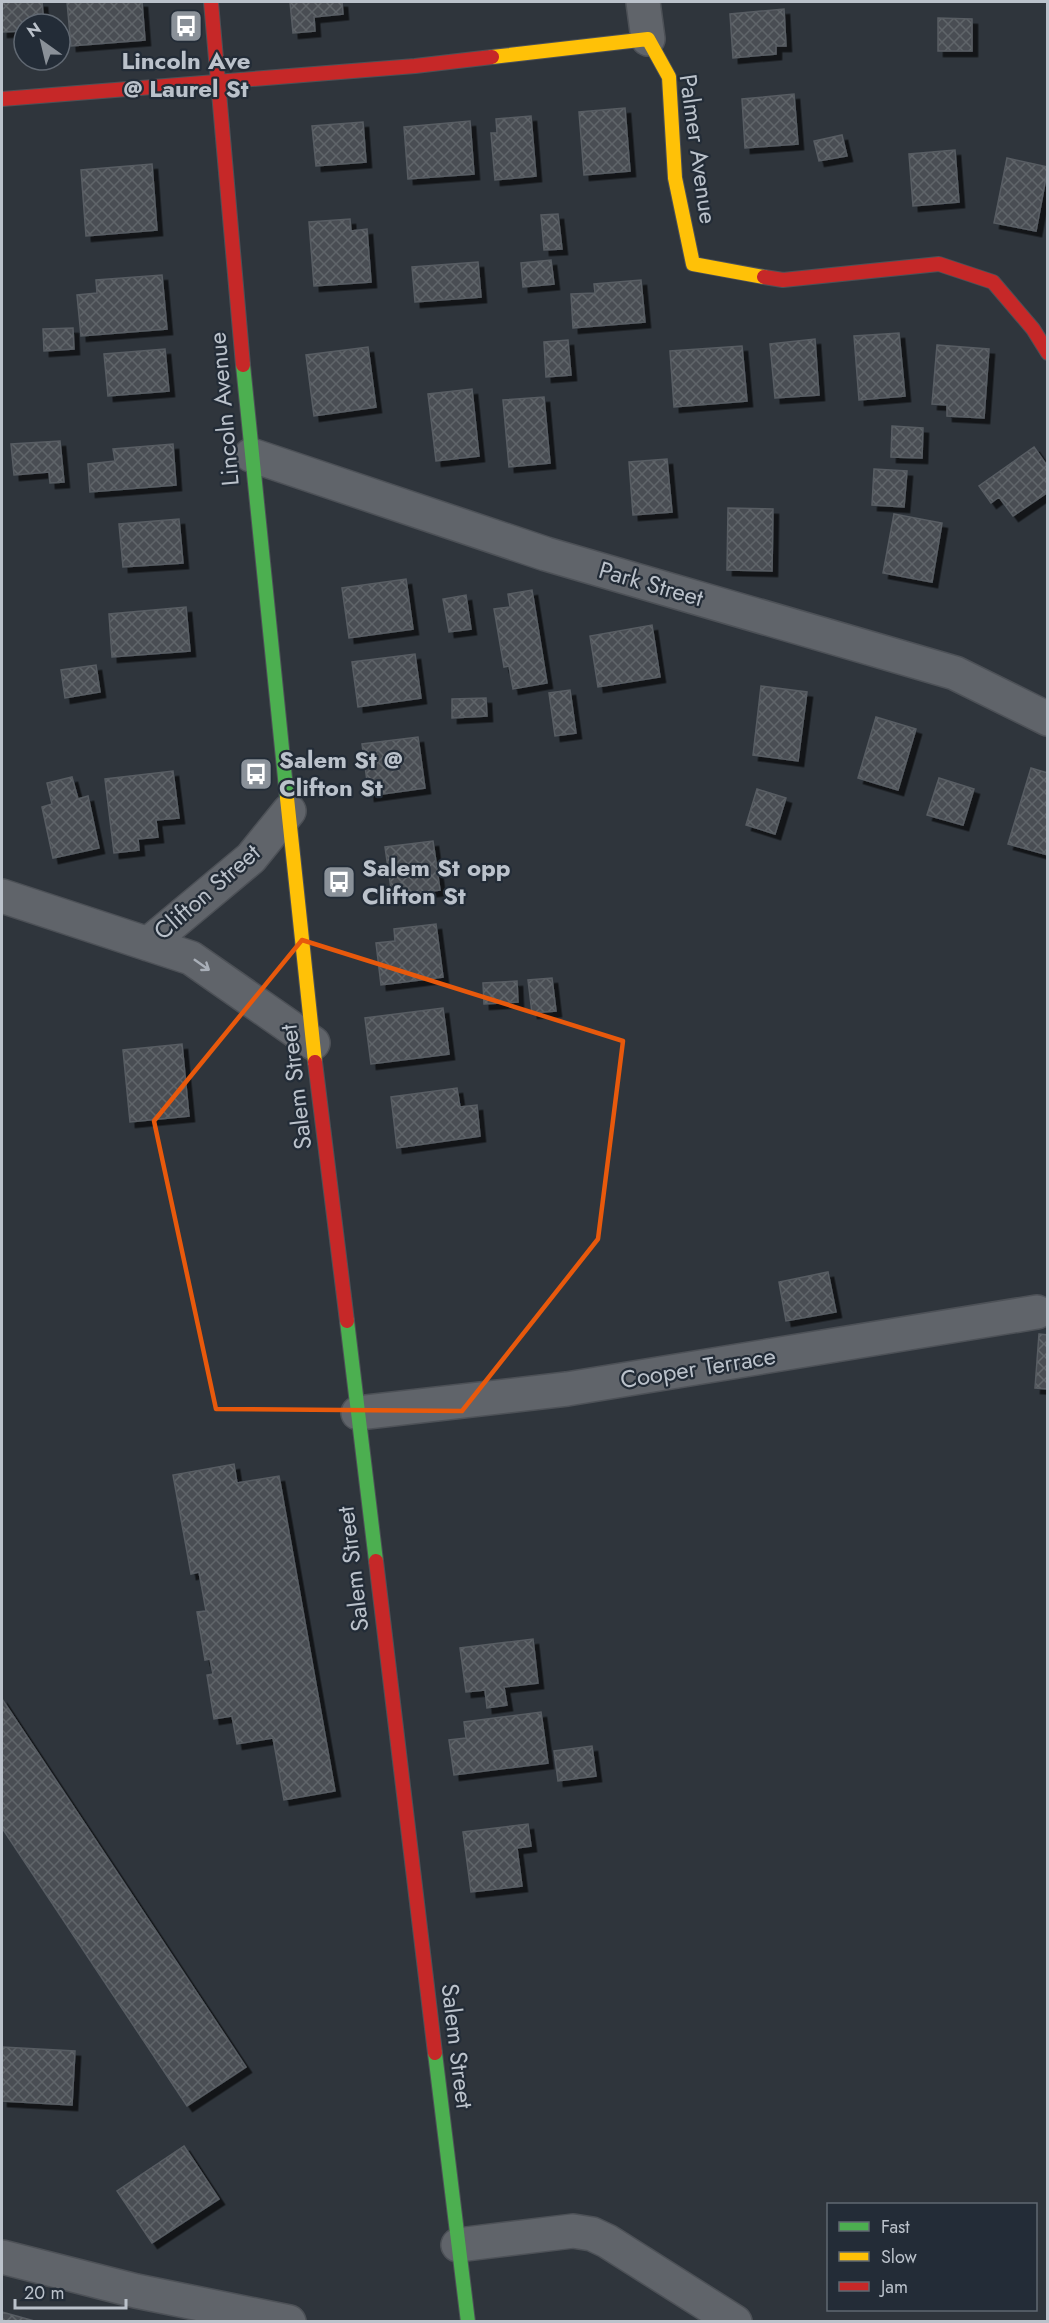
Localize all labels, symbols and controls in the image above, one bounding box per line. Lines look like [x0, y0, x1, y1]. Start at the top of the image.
bus stop icon: Lincoln Ave @ Laurel St [168, 8, 204, 44]
north arrow [12, 12, 72, 72]
text: N [22, 17, 46, 43]
place label: Lincoln Ave @ Laurel St [121, 43, 251, 106]
street label: Palmer Avenue [671, 72, 726, 226]
street label: Lincoln Avenue [199, 331, 248, 487]
street label: Park Street [595, 552, 708, 615]
place label: Salem St @ Clifton St [279, 742, 403, 805]
bus stop icon: Salem St @ Clifton St [238, 756, 274, 792]
street label: Clifton Street [146, 835, 268, 948]
place label: Salem St opp Clifton St [362, 850, 511, 913]
bus stop icon: Salem St opp Clifton St [321, 864, 357, 900]
one-way arrow [193, 959, 209, 971]
street label: Salem Street [270, 1022, 321, 1152]
street label: Cooper Terrace [618, 1338, 778, 1397]
street label: Salem Street [327, 1504, 378, 1634]
street label: Salem Street [432, 1981, 483, 2111]
legend [827, 2203, 1037, 2311]
text: Fast [881, 2214, 910, 2240]
text: Slow [881, 2244, 918, 2270]
scale bar [15, 2272, 126, 2310]
text: Jam [879, 2274, 908, 2300]
text: 20 m [24, 2280, 64, 2306]

